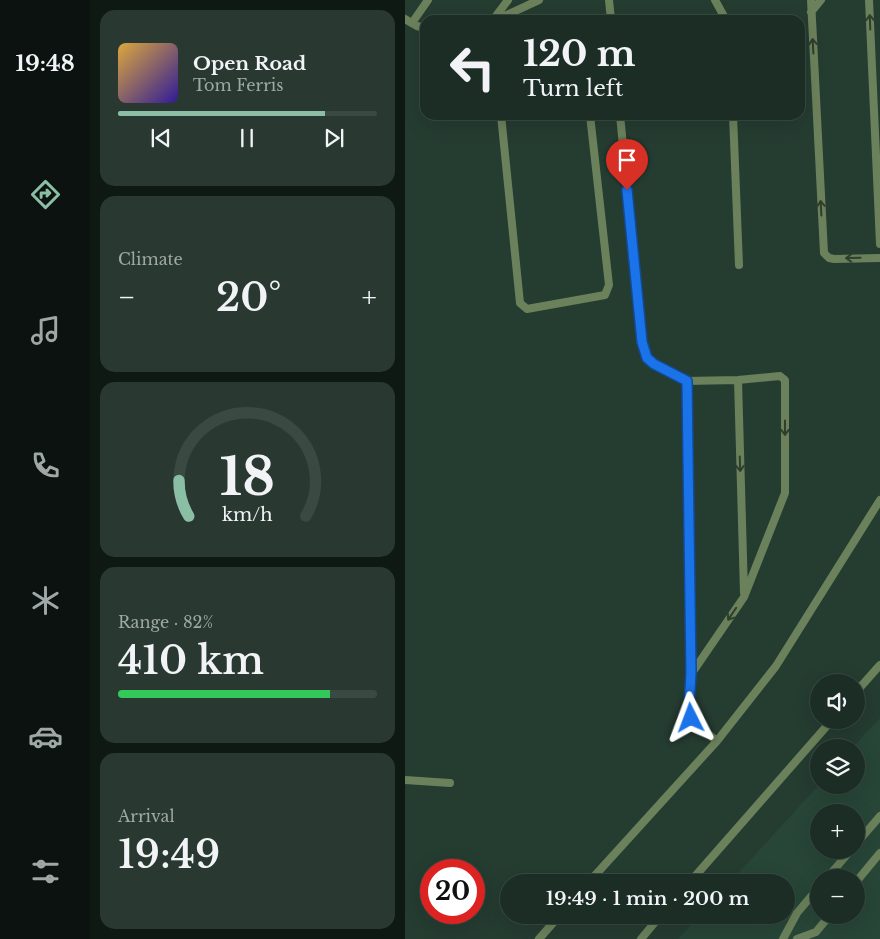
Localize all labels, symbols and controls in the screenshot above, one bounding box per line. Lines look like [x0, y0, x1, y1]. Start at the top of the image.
one-way arrow [866, 14, 875, 30]
text: 120 m [523, 32, 636, 75]
icon: left [440, 35, 505, 100]
one-way arrow [808, 38, 818, 54]
text: 19:48 [15, 50, 75, 77]
text: Open Road [193, 52, 306, 75]
text: Tom Ferris [193, 75, 284, 95]
text: Turn left [523, 75, 623, 102]
icon: previous [147, 124, 175, 152]
icon: pause [233, 124, 261, 152]
icon: next [320, 124, 348, 152]
pin [606, 139, 648, 190]
icon: arrive [613, 146, 641, 174]
icon: directions [28, 177, 63, 212]
one-way arrow [816, 201, 825, 217]
text: Climate [118, 249, 183, 269]
one-way arrow [845, 254, 861, 263]
text: 20° [216, 274, 281, 321]
text: − [118, 280, 136, 315]
text: + [362, 280, 377, 315]
icon: music [28, 313, 63, 348]
one-way arrow [780, 420, 790, 436]
text: 18 [220, 445, 275, 509]
icon: phone [28, 448, 63, 483]
one-way arrow [735, 456, 745, 472]
text: km/h [222, 504, 273, 526]
icon: climate [28, 583, 63, 618]
one-way arrow [727, 607, 737, 621]
text: Range · 82% [118, 612, 213, 632]
text: 410 km [118, 637, 264, 684]
map controls [810, 674, 865, 924]
button: sound [810, 674, 865, 729]
position arrow [664, 691, 716, 743]
icon: car [28, 719, 63, 754]
button: layers [810, 739, 865, 794]
button: + [810, 804, 865, 859]
text: Arrival [118, 806, 175, 826]
text: 19:49 [118, 831, 220, 878]
icon: filters [28, 854, 63, 889]
speed limit sign: 20 [420, 859, 485, 924]
button: − [810, 869, 865, 924]
text: 19:49 · 1 min · 200 m [546, 887, 749, 910]

